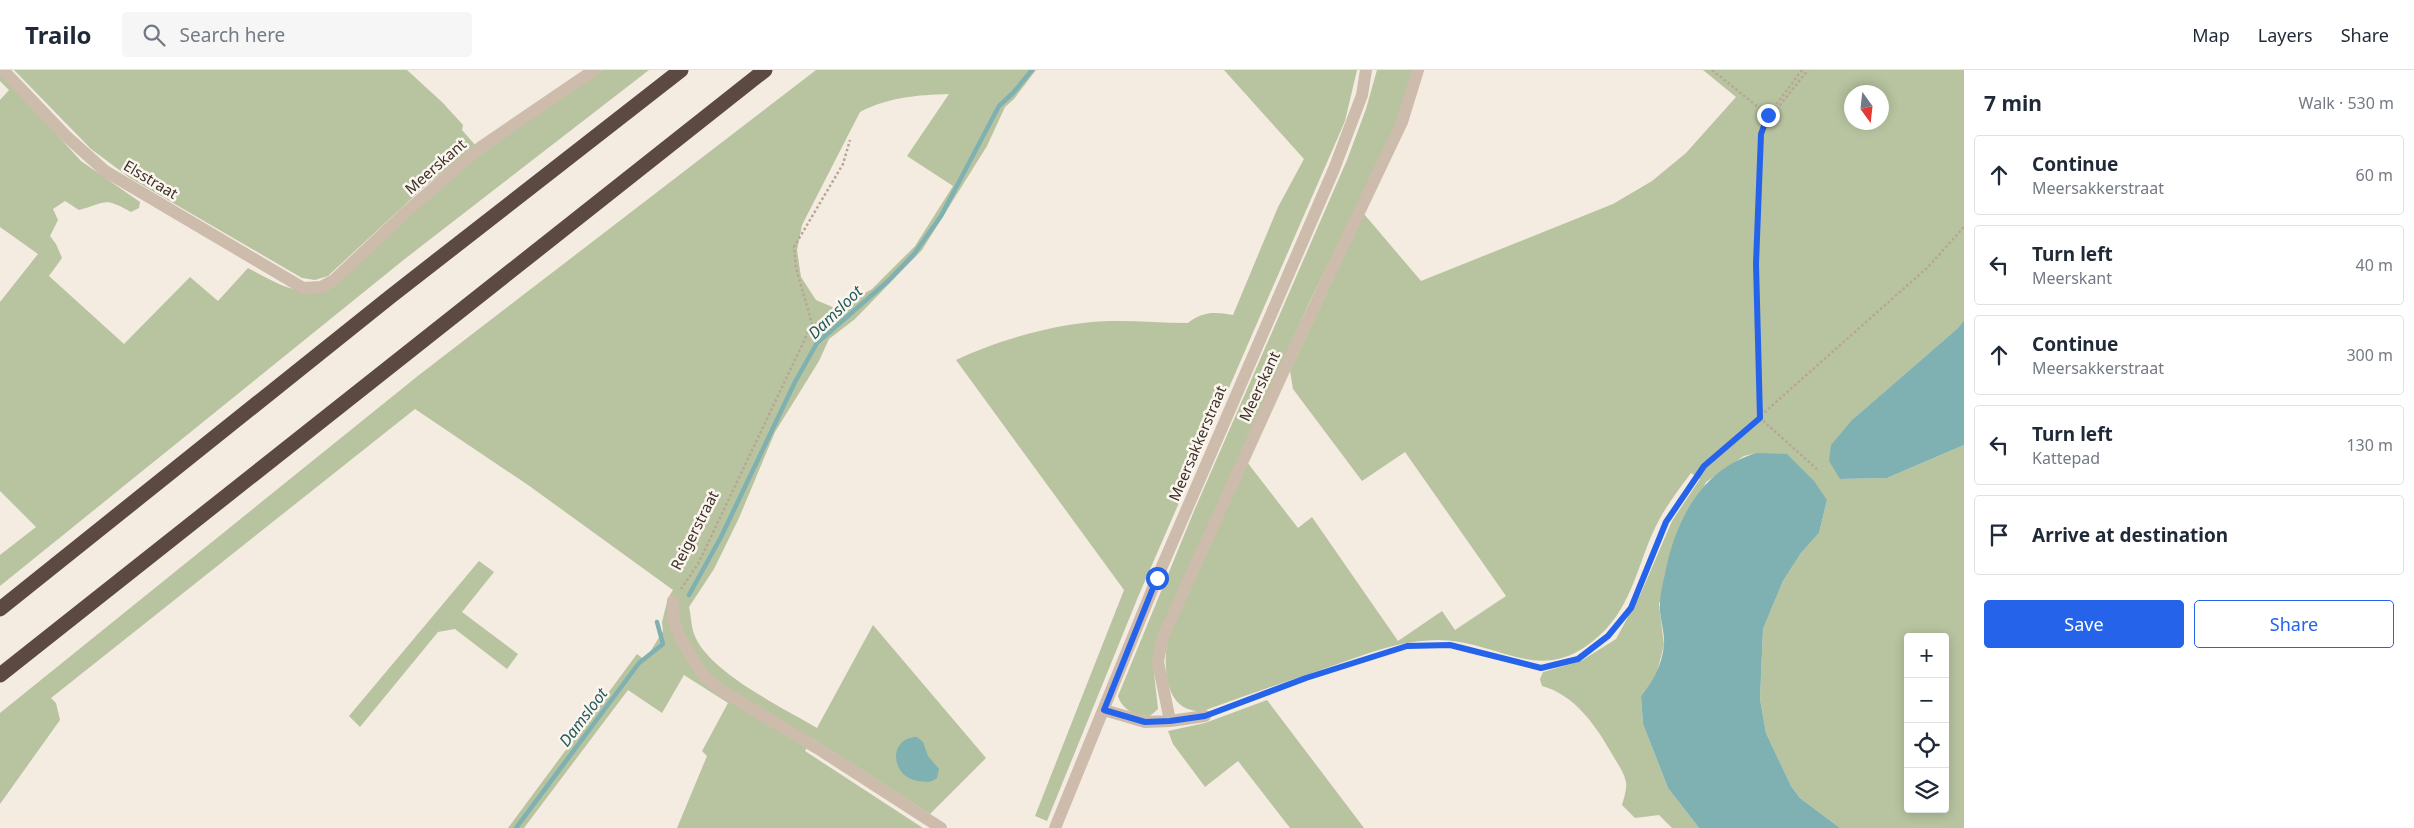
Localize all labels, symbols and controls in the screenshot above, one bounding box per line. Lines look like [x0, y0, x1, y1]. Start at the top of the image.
search box [122, 12, 472, 57]
text: Trailo [25, 18, 92, 51]
icon: search [140, 21, 168, 49]
text: Search here [180, 22, 285, 48]
text: Map [2192, 23, 2230, 47]
text: Layers [2258, 23, 2313, 47]
text: Share [2341, 23, 2389, 47]
north arrow [1844, 85, 1889, 130]
text: 7 min [1984, 89, 2042, 117]
text: Walk · 530 m [2299, 92, 2394, 114]
route end [1757, 104, 1780, 127]
street label: Meerskant [400, 133, 470, 198]
text: Continue [2032, 151, 2118, 177]
street label: Elsstraat [120, 155, 182, 203]
icon: ahead [1985, 161, 2013, 189]
text: 60 m [2356, 164, 2393, 186]
text: Meersakkerstraat [2032, 177, 2164, 199]
text: Turn left [2032, 241, 2113, 267]
icon: left [1985, 251, 2013, 279]
text: 40 m [2356, 254, 2393, 276]
text: Meerskant [2032, 267, 2112, 289]
water label: Damsloot [803, 280, 868, 344]
text: Continue [2032, 331, 2118, 357]
icon: ahead [1985, 341, 2013, 369]
text: 300 m [2346, 344, 2393, 366]
street label: Meerskant [1234, 347, 1284, 424]
text: Meersakkerstraat [2032, 357, 2164, 379]
street label: Meersakkerstraat [1164, 382, 1231, 504]
text: Turn left [2032, 421, 2113, 447]
icon: left [1985, 431, 2013, 459]
text: 130 m [2346, 434, 2393, 456]
text: Kattepad [2032, 447, 2100, 469]
street label: Reigerstraat [666, 487, 723, 573]
icon: arrive [1985, 521, 2013, 549]
text: Arrive at destination [2032, 522, 2228, 548]
route start [1146, 567, 1169, 590]
button: Save [1984, 600, 2184, 648]
button: Share [2194, 600, 2394, 648]
map controls [1904, 633, 1949, 813]
button: + [1904, 633, 1949, 678]
button: − [1904, 678, 1949, 723]
water label: Damsloot [554, 683, 613, 751]
button: locate [1904, 723, 1949, 768]
button: layers [1904, 768, 1949, 813]

